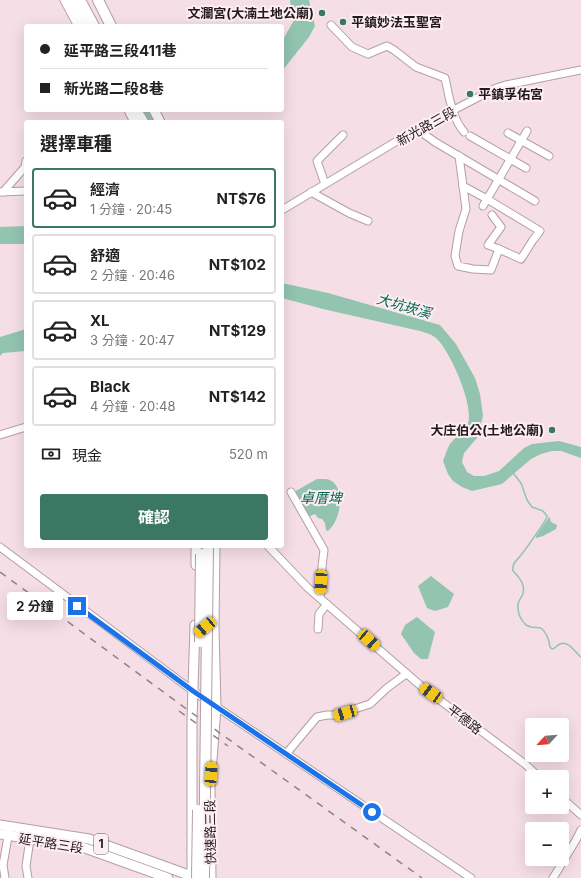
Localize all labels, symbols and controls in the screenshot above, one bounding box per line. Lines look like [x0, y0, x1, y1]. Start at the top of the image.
place label: 文瀾宮(大湳土地公廟) [187, 5, 314, 21]
marker: 文瀾宮(大湳土地公廟) [317, 8, 327, 18]
place label: 平鎮妙法玉聖宮 [351, 14, 442, 30]
marker: 平鎮妙法玉聖宮 [338, 17, 348, 27]
text: 延平路三段411巷 [64, 41, 177, 60]
text: 新光路二段8巷 [64, 79, 164, 98]
place label: 平鎮孚佑宮 [478, 86, 543, 102]
marker: 平鎮孚佑宮 [465, 89, 475, 99]
street label: 新光路三段 [394, 103, 458, 149]
text: 選擇車種 [40, 133, 112, 154]
icon: car [42, 180, 78, 216]
text: 經濟 [90, 180, 120, 199]
text: NT$76 [217, 189, 266, 208]
text: 1 分鐘 · 20:45 [90, 201, 172, 217]
icon: car [42, 246, 78, 282]
text: 舒適 [90, 246, 120, 265]
text: NT$102 [209, 255, 266, 274]
text: 2 分鐘 · 20:46 [90, 267, 175, 283]
water label: 大坑崁溪 [375, 290, 435, 322]
text: XL [90, 311, 110, 330]
icon: car [42, 312, 78, 348]
text: NT$129 [209, 321, 266, 340]
text: 3 分鐘 · 20:47 [90, 332, 174, 348]
text: Black [90, 377, 130, 396]
icon: car [42, 378, 78, 414]
text: NT$142 [209, 387, 266, 406]
text: 4 分鐘 · 20:48 [90, 398, 175, 414]
place label: 大庄伯公(土地公廟) [430, 422, 544, 438]
marker: 大庄伯公(土地公廟) [547, 425, 557, 435]
icon: cash [40, 443, 62, 465]
text: 現金 [72, 446, 102, 465]
text: 520 m [229, 446, 268, 462]
water label: 卓厝埤 [300, 489, 344, 506]
button: 確認 [40, 494, 268, 540]
car [314, 570, 328, 594]
callout: 2 分鐘 [7, 592, 63, 620]
route end [68, 597, 86, 615]
text: 2 分鐘 [16, 598, 54, 614]
car [192, 615, 218, 639]
car [356, 628, 382, 652]
car [418, 681, 444, 705]
street label: 平德路 [445, 701, 485, 737]
car [332, 704, 358, 722]
north arrow [525, 718, 569, 762]
map controls [525, 718, 569, 866]
car [204, 762, 218, 786]
button: + [525, 770, 569, 814]
street label: 快速路三段 [201, 799, 219, 865]
route start [363, 803, 381, 821]
button: − [525, 822, 569, 866]
street label: 延平路三段 [18, 830, 84, 856]
road number: 1 [94, 834, 108, 854]

